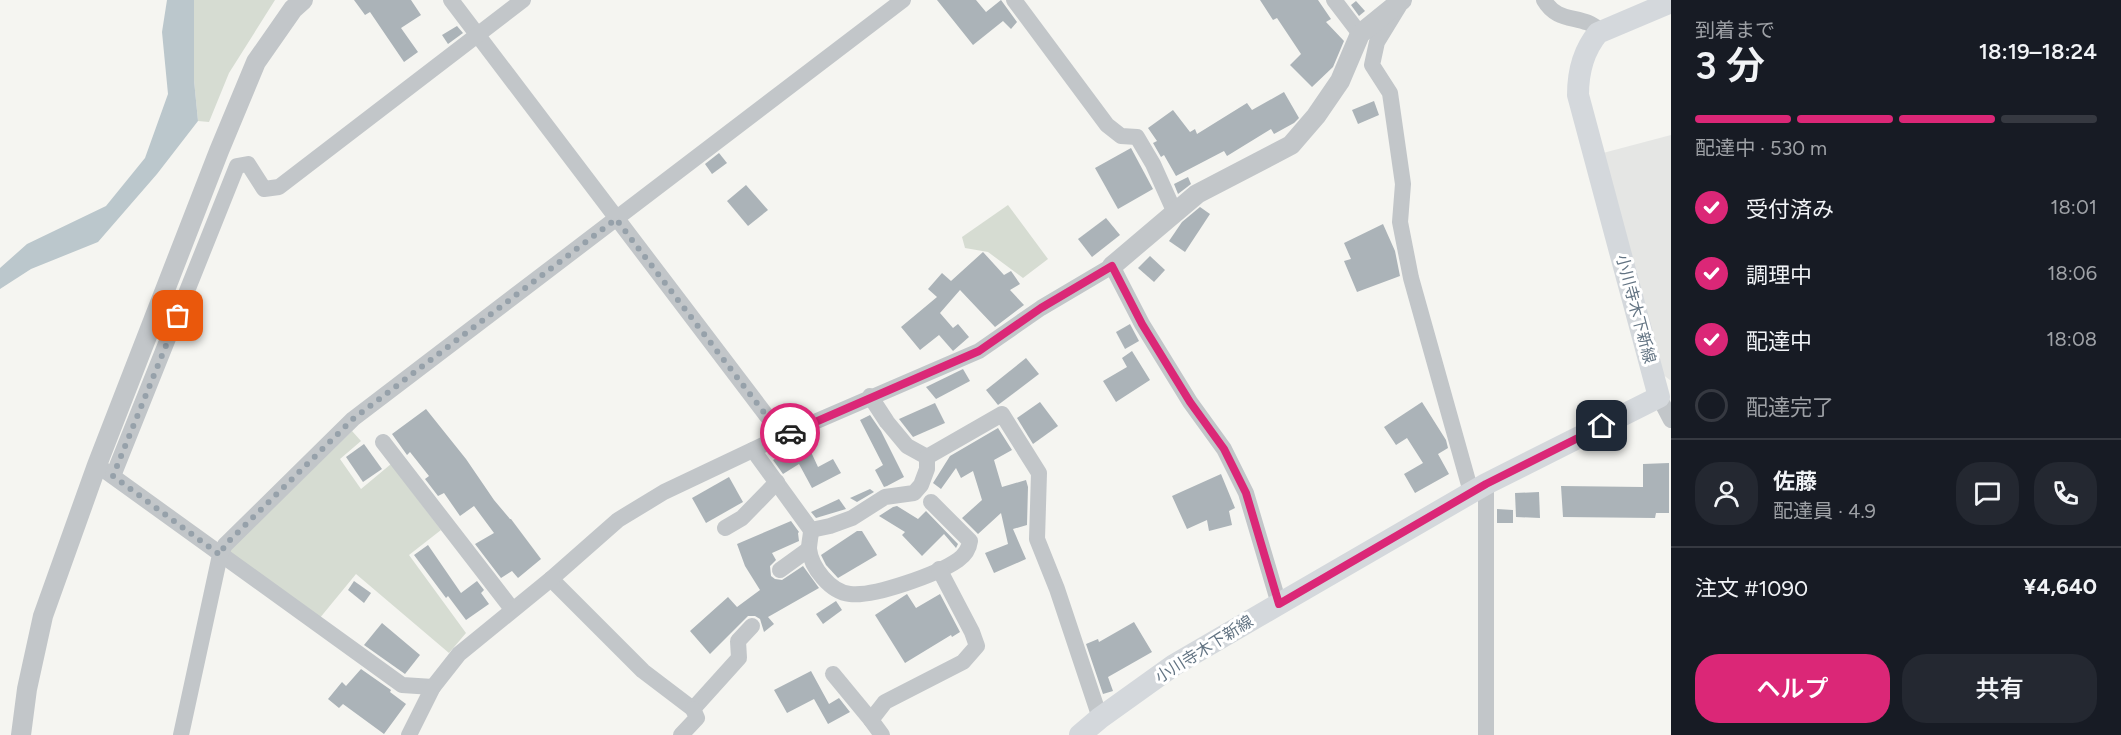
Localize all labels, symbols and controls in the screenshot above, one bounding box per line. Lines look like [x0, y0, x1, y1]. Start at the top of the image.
text: 到着まで [1695, 18, 1775, 42]
text: 18:19–18:24 [1979, 38, 2097, 65]
text: 3 分 [1695, 42, 1765, 89]
text: 配達中 · 530 m [1695, 136, 1827, 160]
icon: check [1695, 191, 1728, 224]
text: 18:01 [2050, 195, 2097, 219]
text: 受付済み [1746, 196, 1834, 223]
street label: 小川寺木下新線 [1612, 252, 1660, 366]
icon: check [1695, 257, 1728, 290]
text: 18:06 [2047, 261, 2097, 285]
text: 調理中 [1746, 262, 1812, 289]
pin [152, 290, 203, 341]
icon: bag [161, 299, 194, 332]
icon: check [1695, 323, 1728, 356]
text: 18:08 [2046, 327, 2097, 351]
text: 配達中 [1746, 328, 1812, 355]
text: 配達完了 [1746, 394, 1834, 421]
pin [1576, 400, 1627, 451]
courier [760, 403, 820, 463]
icon: home [1585, 409, 1618, 442]
icon: car [774, 417, 807, 450]
button: person [1695, 462, 1758, 525]
button: chat [1956, 462, 2019, 525]
button: phone [2034, 462, 2097, 525]
text: 佐藤 [1773, 468, 1817, 495]
text: 配達員 · 4.9 [1773, 499, 1876, 523]
text: ¥4,640 [2023, 573, 2097, 600]
text: 注文 #1090 [1695, 575, 1808, 602]
street label: 小川寺木下新線 [1151, 611, 1257, 687]
button: ヘルプ [1695, 654, 1890, 723]
button: 共有 [1902, 654, 2097, 723]

